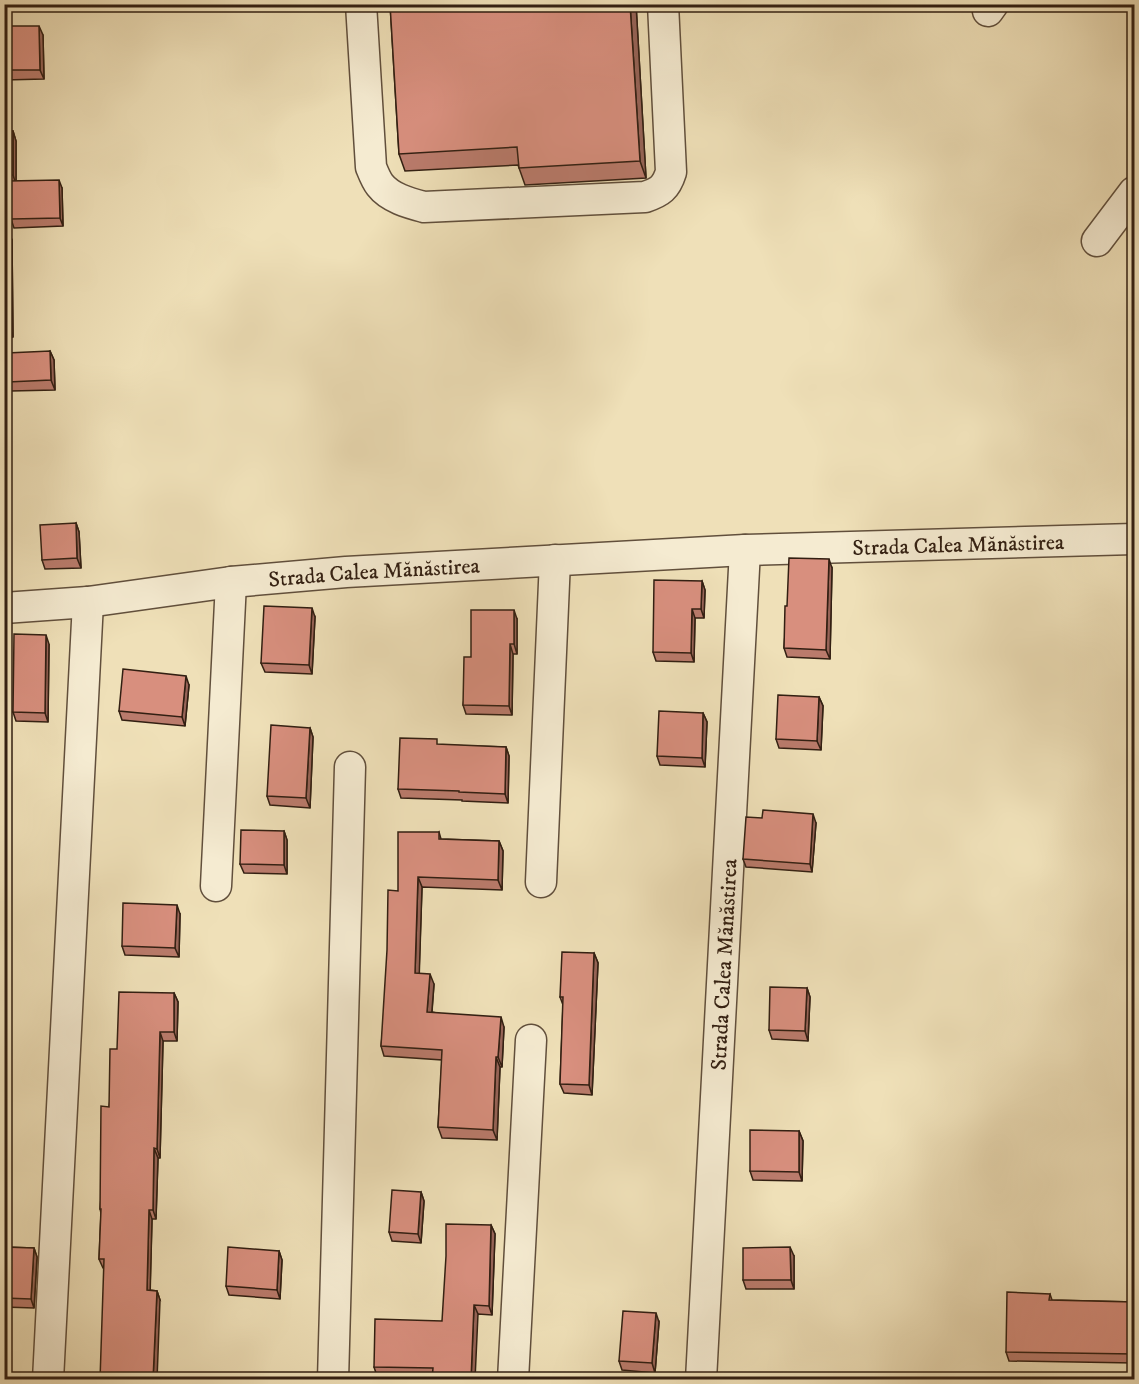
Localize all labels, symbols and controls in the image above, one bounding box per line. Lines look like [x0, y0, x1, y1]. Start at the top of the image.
street label: Strada Calea Mănăstirea [852, 529, 1065, 562]
street label: Strada Calea Mănăstirea [267, 553, 481, 594]
street label: Strada Calea Mănăstirea [705, 857, 744, 1071]

